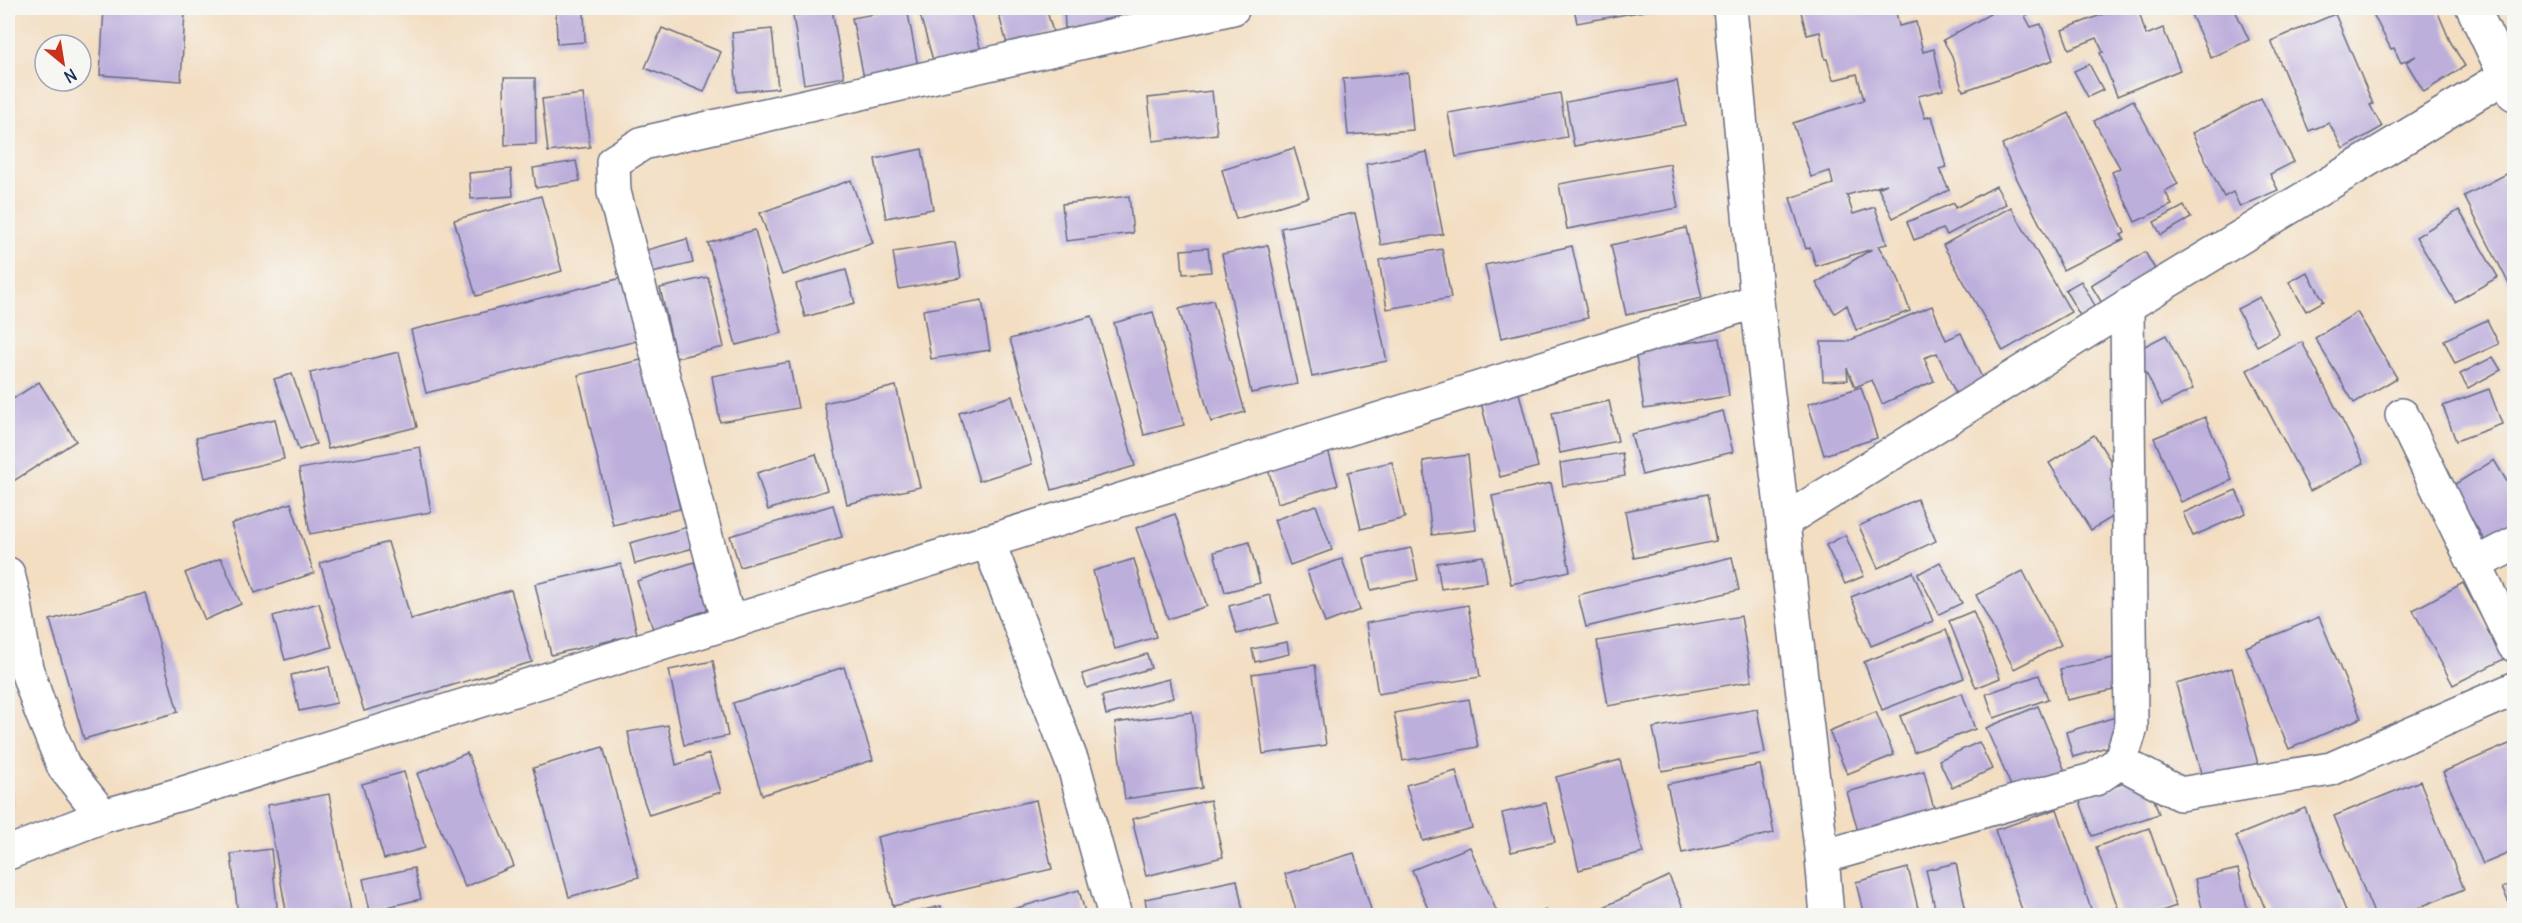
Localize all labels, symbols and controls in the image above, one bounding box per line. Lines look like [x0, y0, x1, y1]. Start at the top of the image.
north arrow [33, 33, 93, 93]
text: N [61, 65, 80, 87]

